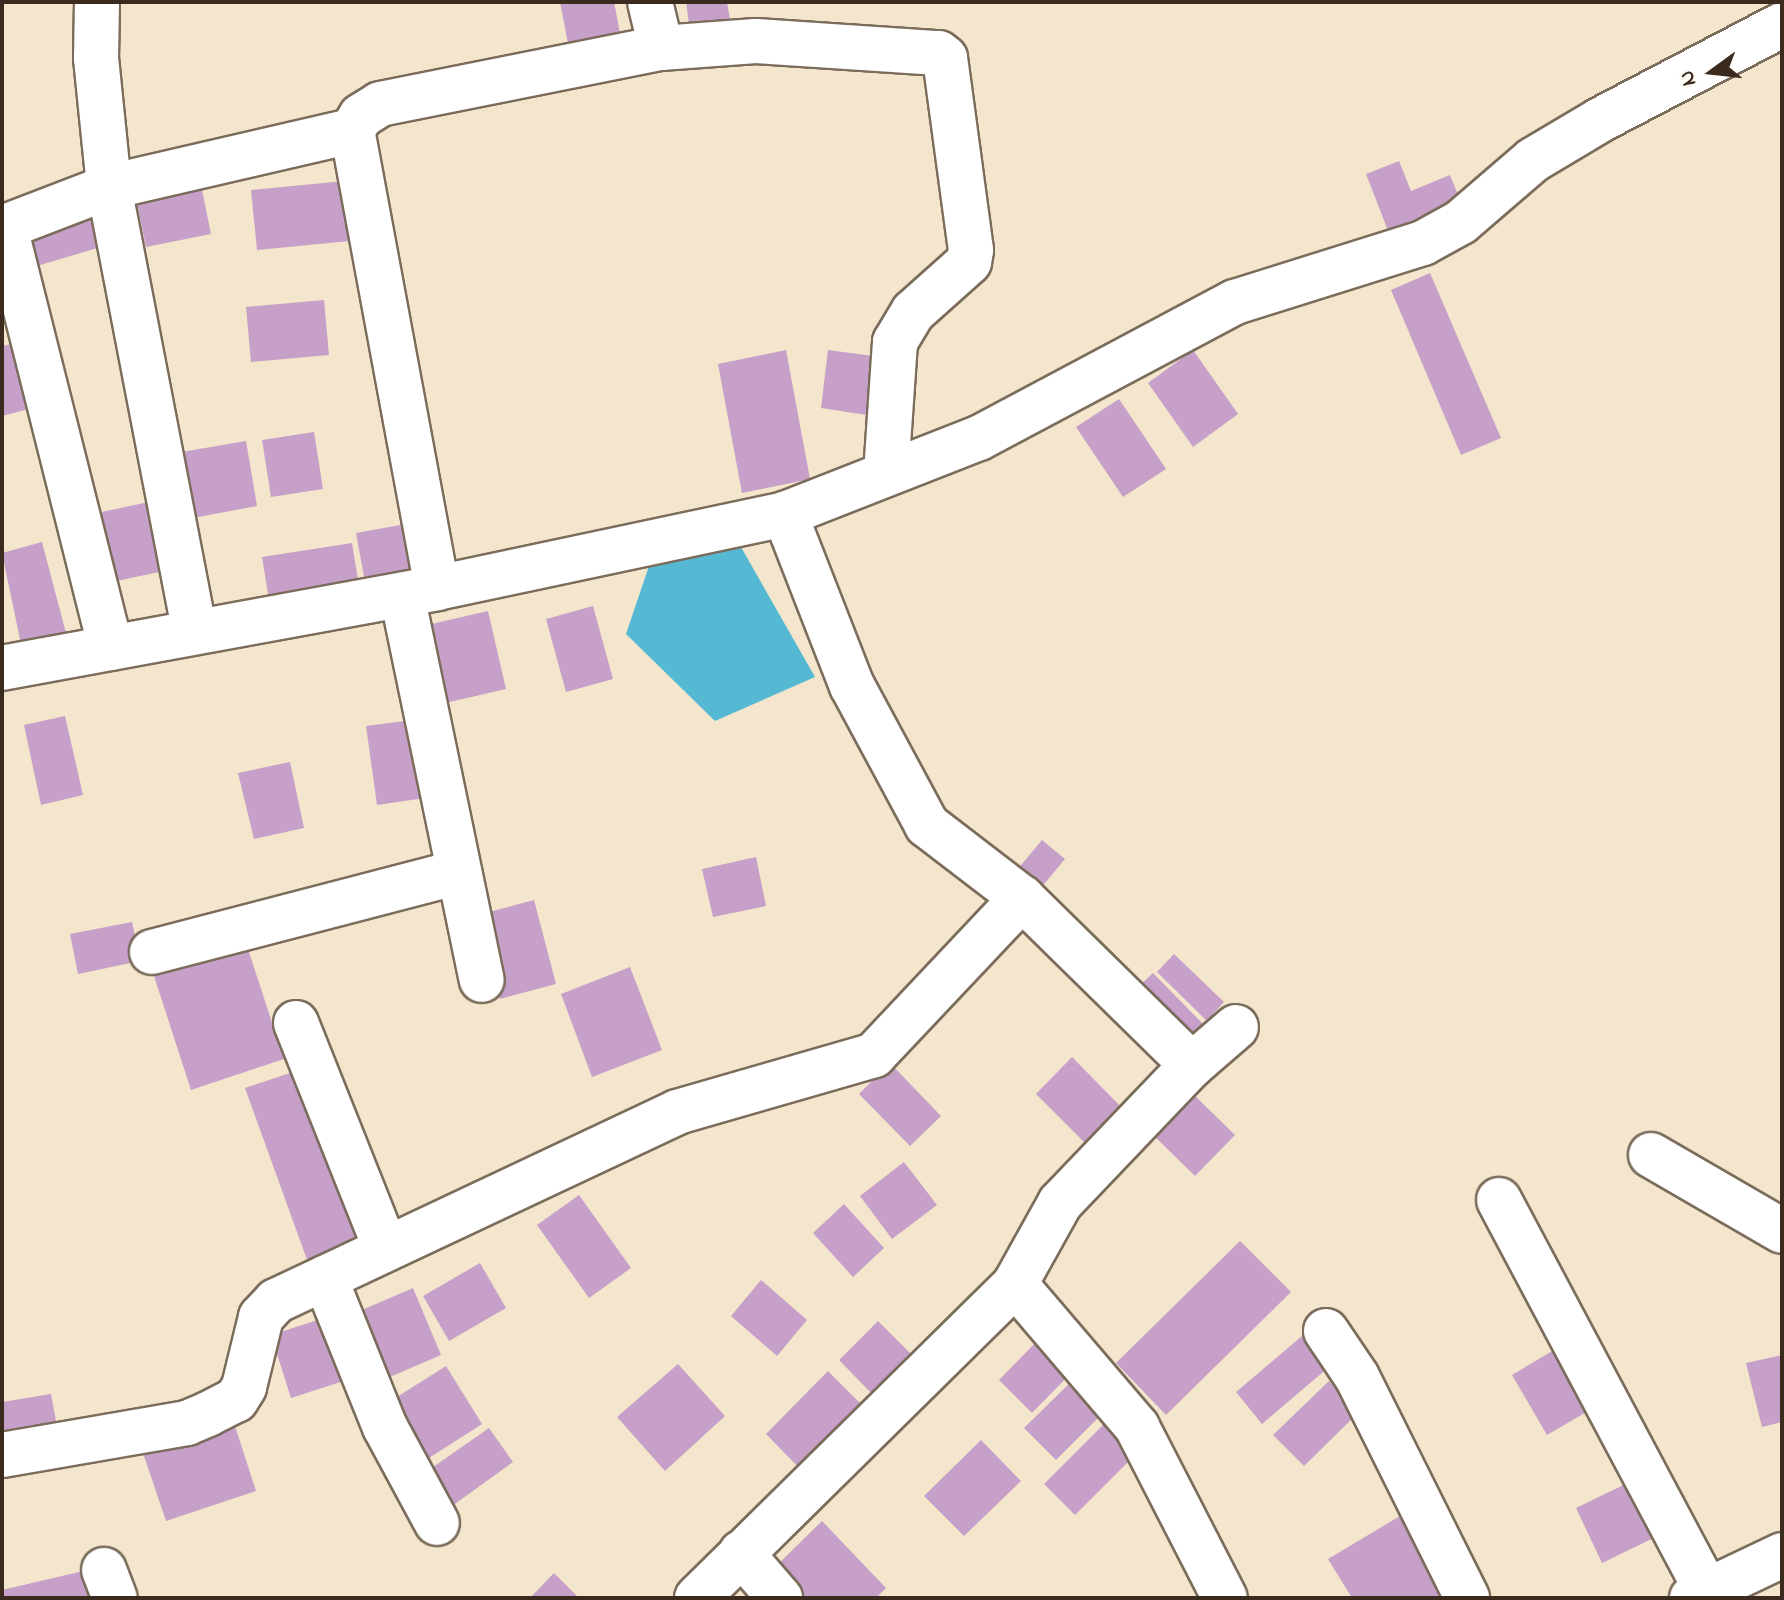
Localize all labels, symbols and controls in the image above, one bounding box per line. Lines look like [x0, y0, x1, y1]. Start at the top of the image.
north arrow [1672, 32, 1752, 112]
text: N [1671, 67, 1706, 90]

